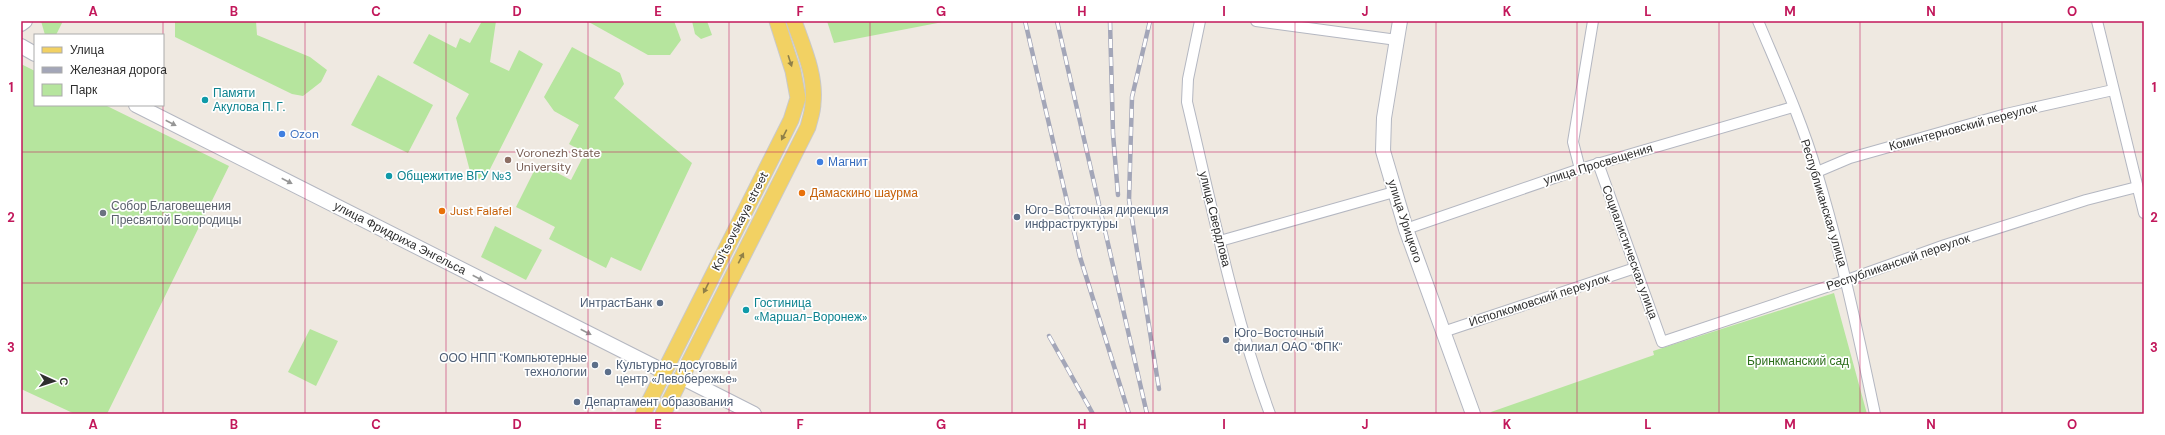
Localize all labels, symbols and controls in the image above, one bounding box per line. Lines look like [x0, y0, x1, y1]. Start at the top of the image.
text: A [88, 3, 98, 20]
text: B [230, 3, 238, 20]
text: C [371, 3, 381, 20]
text: D [512, 3, 522, 20]
text: E [654, 3, 662, 20]
text: F [796, 3, 804, 20]
text: G [936, 3, 946, 20]
text: H [1077, 3, 1087, 20]
text: I [1222, 3, 1226, 20]
text: J [1361, 3, 1369, 20]
text: K [1503, 3, 1512, 20]
text: L [1644, 3, 1652, 20]
text: M [1784, 3, 1796, 20]
text: N [1926, 3, 1936, 20]
text: O [2067, 3, 2077, 20]
legend [34, 34, 164, 106]
text: Улица [70, 42, 104, 58]
one-way arrow [787, 55, 793, 67]
text: Железная дорога [70, 62, 167, 78]
text: 1 [9, 79, 13, 96]
text: 1 [2152, 79, 2156, 96]
text: Парк [70, 82, 98, 98]
place label: Памяти Акулова П. Г. [213, 85, 285, 115]
marker: Памяти Акулова П. Г. [200, 95, 210, 105]
street label: Коминтерновский переулок [1887, 99, 2039, 154]
one-way arrow [165, 119, 177, 126]
place label: Ozon [290, 126, 319, 142]
marker: Ozon [277, 129, 287, 139]
one-way arrow [781, 129, 787, 140]
street label: Республиканская улица [1797, 137, 1851, 269]
street label: улица Просвещения [1541, 140, 1655, 188]
place label: Voronezh State University [516, 145, 601, 175]
place label: Магнит [828, 154, 869, 170]
marker: Voronezh State University [503, 155, 513, 165]
marker: Магнит [815, 157, 825, 167]
place label: Общежитие ВГУ №3 [397, 168, 512, 184]
street label: Kol'tsovskaya street [708, 169, 772, 273]
street label: улица Свердлова [1195, 170, 1235, 269]
marker: Общежитие ВГУ №3 [384, 171, 394, 181]
street label: улица Урицкого [1384, 177, 1426, 265]
one-way arrow [281, 178, 293, 184]
street label: Социалистическая улица [1598, 183, 1662, 321]
place label: Дамаскино шаурма [810, 185, 918, 201]
marker: Дамаскино шаурма [797, 188, 807, 198]
place label: Собор Благовещения Пресвятой Богородицы [111, 198, 241, 228]
street label: улица Фридриха Энгельса [331, 198, 469, 278]
place label: Юго-Восточная дирекция инфраструктуры [1025, 202, 1168, 232]
place label: Just Falafel [450, 203, 512, 219]
marker: Just Falafel [437, 206, 447, 216]
marker: Собор Благовещения Пресвятой Богородицы [98, 208, 108, 218]
text: 2 [7, 209, 15, 226]
text: 2 [2150, 209, 2158, 226]
marker: Юго-Восточная дирекция инфраструктуры [1012, 212, 1022, 222]
street label: Республиканский переулок [1824, 230, 1973, 294]
one-way arrow [738, 252, 744, 264]
street label: Исполкомовский переулок [1467, 269, 1612, 330]
one-way arrow [472, 275, 484, 281]
one-way arrow [703, 282, 709, 294]
place label: ИнтрастБанк [580, 295, 653, 311]
place label: Гостиница «Маршал-Воронеж» [754, 295, 867, 325]
marker: ИнтрастБанк [655, 298, 665, 308]
marker: Гостиница «Маршал-Воронеж» [741, 305, 751, 315]
place label: Юго-Восточный филиал ОАО "ФПК" [1234, 325, 1343, 355]
one-way arrow [580, 329, 592, 336]
marker: Юго-Восточный филиал ОАО "ФПК" [1221, 335, 1231, 345]
text: 3 [7, 339, 15, 356]
text: 3 [2150, 339, 2158, 356]
place label: ООО НПП "Компьютерные технологии [439, 350, 587, 380]
park label: Бринкманский сад [1747, 353, 1849, 369]
place label: Культурно-досуговый центр «Левобережье» [616, 357, 737, 387]
marker: ООО НПП "Компьютерные технологии [590, 360, 600, 370]
north arrow [34, 361, 74, 401]
marker: Культурно-досуговый центр «Левобережье» [603, 367, 613, 377]
text: С [57, 377, 71, 386]
place label: Департамент образования [585, 394, 733, 410]
marker: Департамент образования [572, 397, 582, 407]
text: A [88, 416, 98, 433]
text: B [230, 416, 238, 433]
text: C [371, 416, 381, 433]
text: D [512, 416, 522, 433]
text: E [654, 416, 662, 433]
text: F [796, 416, 804, 433]
text: G [936, 416, 946, 433]
text: H [1077, 416, 1087, 433]
text: I [1222, 416, 1226, 433]
text: J [1361, 416, 1369, 433]
text: K [1503, 416, 1512, 433]
text: L [1644, 416, 1652, 433]
text: M [1784, 416, 1796, 433]
text: N [1926, 416, 1936, 433]
text: O [2067, 416, 2077, 433]

